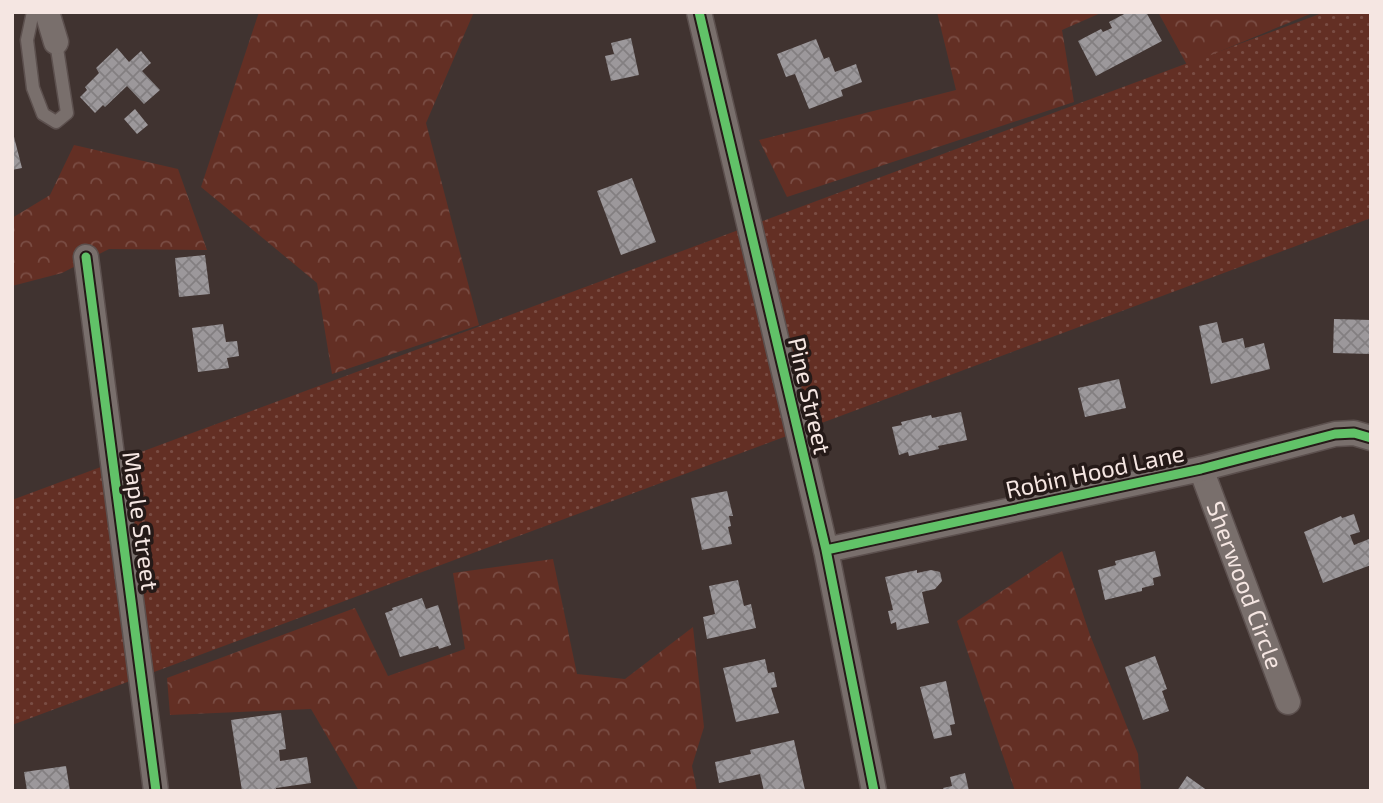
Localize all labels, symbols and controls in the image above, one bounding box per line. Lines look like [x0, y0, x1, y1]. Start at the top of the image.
street label: Pine Street [783, 334, 838, 457]
street label: Robin Hood Lane [1003, 437, 1187, 504]
street label: Maple Street [117, 449, 166, 592]
street label: Sherwood Circle [1201, 497, 1290, 673]

